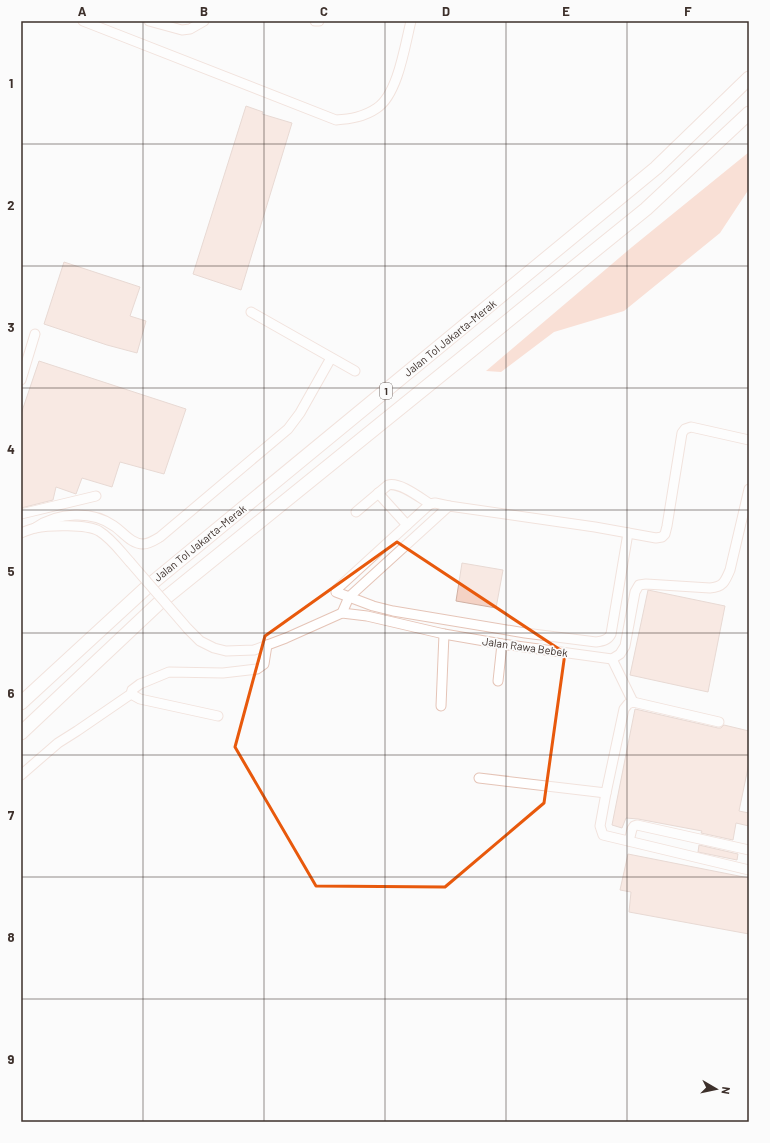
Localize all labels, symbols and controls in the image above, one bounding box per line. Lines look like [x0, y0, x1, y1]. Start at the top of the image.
text: A [78, 3, 87, 19]
text: B [200, 3, 208, 19]
text: C [320, 3, 328, 19]
text: D [442, 3, 450, 19]
text: E [562, 3, 570, 19]
text: F [684, 3, 692, 19]
text: 1 [9, 75, 13, 91]
text: 2 [7, 197, 15, 213]
street label: Jalan Tol Jakarta–Merak [401, 296, 499, 379]
text: 3 [7, 319, 15, 335]
road number: 1 [380, 383, 392, 399]
text: 4 [7, 441, 15, 457]
street label: Jalan Tol Jakarta–Merak [151, 501, 249, 584]
text: 5 [7, 563, 15, 579]
street label: Jalan Rawa Bebek [481, 634, 569, 659]
text: 6 [8, 685, 15, 701]
text: 7 [8, 807, 15, 823]
text: 8 [7, 929, 15, 945]
text: 9 [8, 1051, 15, 1067]
north arrow [696, 1069, 736, 1109]
text: N [719, 1086, 733, 1095]

